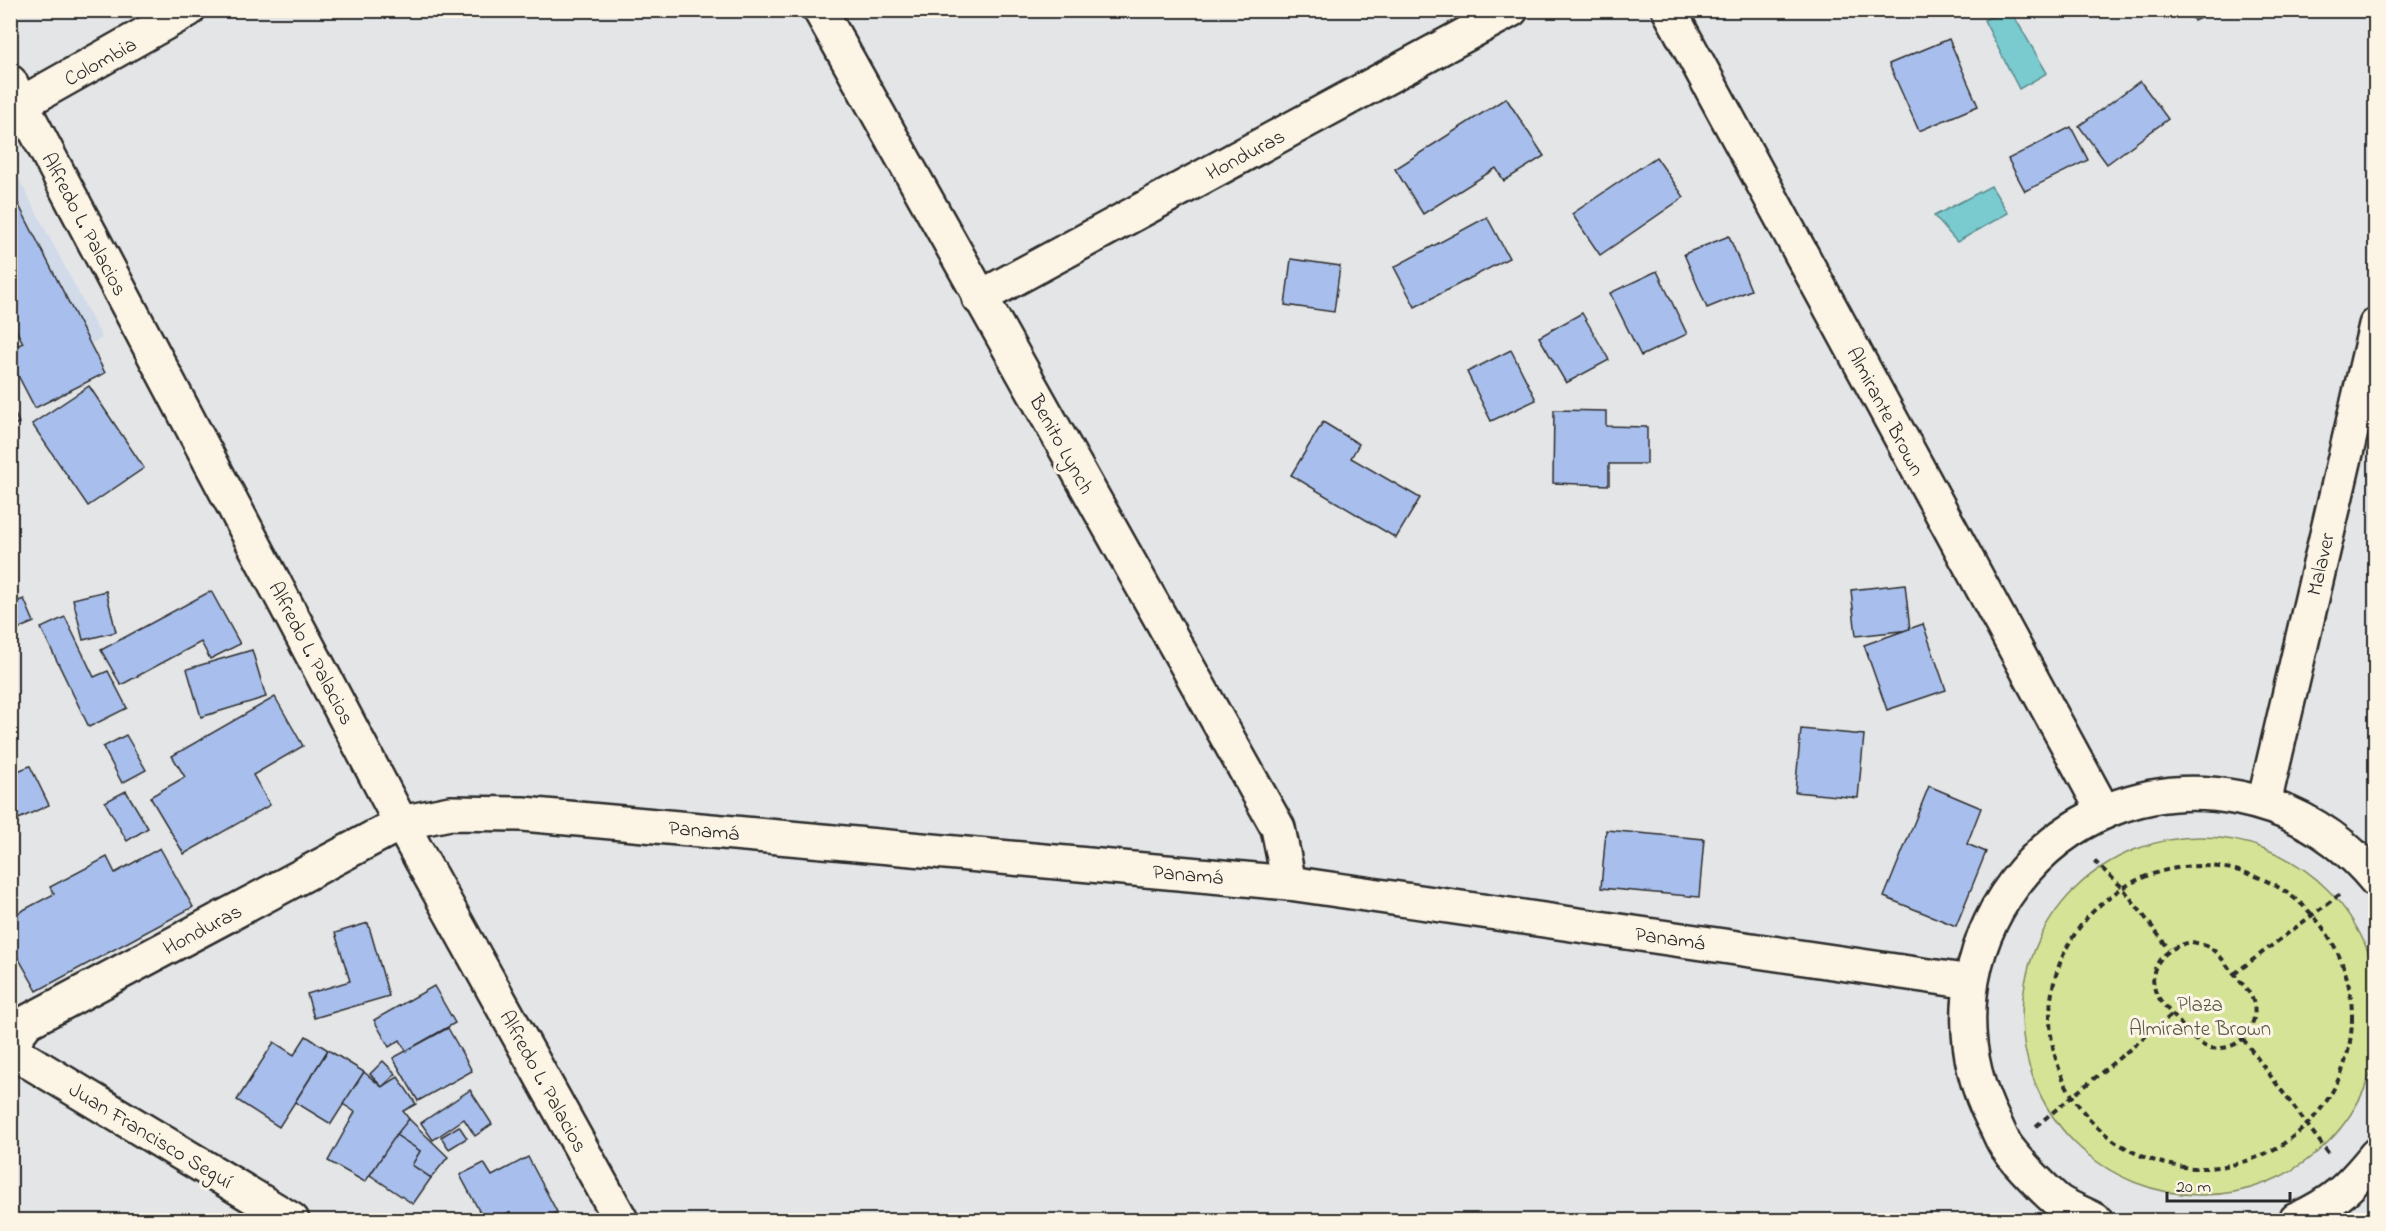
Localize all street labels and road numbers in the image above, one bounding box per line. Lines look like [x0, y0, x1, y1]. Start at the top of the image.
street label: Colombia [59, 31, 143, 95]
street label: Honduras [1201, 122, 1291, 189]
street label: Alfredo L. Palacios [33, 148, 134, 302]
street label: Almirante Brown [1838, 342, 1931, 482]
street label: Benito Lynch [1018, 389, 1100, 501]
street label: Malaver [2300, 530, 2344, 599]
street label: Alfredo L. Palacios [260, 577, 361, 731]
street label: Panamá [667, 814, 741, 850]
street label: Panamá [1151, 858, 1225, 894]
street label: Honduras [158, 897, 248, 964]
street label: Panamá [1633, 920, 1707, 960]
street label: Alfredo L. Palacios [491, 1005, 594, 1159]
street label: Juan Francisco Seguí [61, 1076, 238, 1199]

